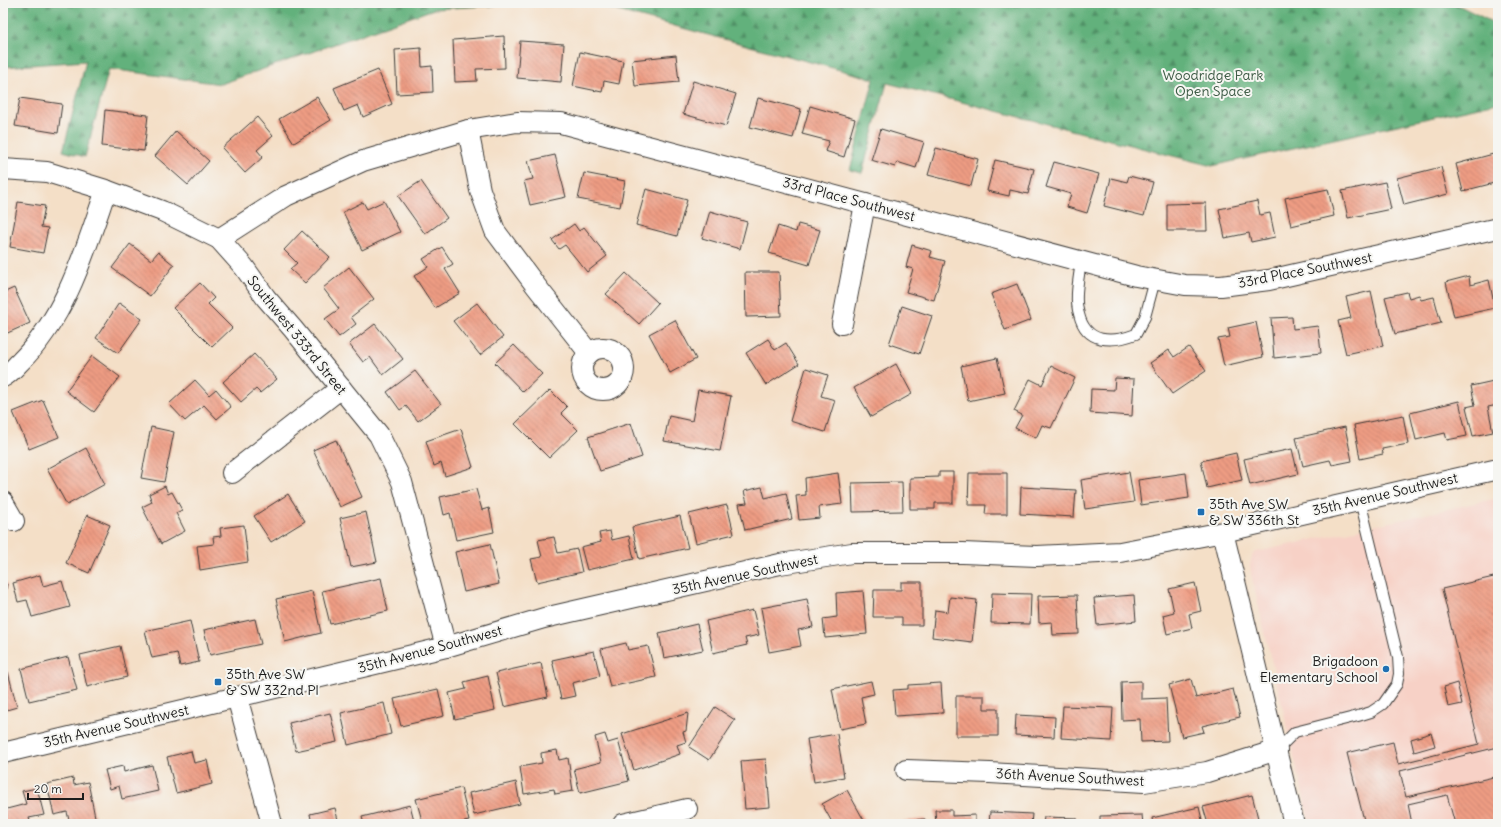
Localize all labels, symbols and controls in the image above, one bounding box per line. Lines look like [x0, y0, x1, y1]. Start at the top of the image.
park label: Woodridge Park Open Space [1163, 66, 1263, 100]
street label: 33rd Place Southwest [781, 173, 917, 225]
street label: 33rd Place Southwest [1236, 248, 1374, 292]
street label: Southwest 333rd Street [243, 272, 351, 398]
street label: 35th Avenue Southwest [1311, 468, 1460, 519]
place label: 35th Ave SW & SW 336th St [1209, 495, 1300, 529]
marker: 35th Ave SW & SW 336th St [1196, 507, 1206, 517]
street label: 35th Avenue Southwest [670, 550, 820, 598]
street label: 35th Avenue Southwest [356, 621, 504, 677]
place label: Brigadoon Elementary School [1260, 652, 1378, 686]
marker: Brigadoon Elementary School [1381, 664, 1391, 674]
place label: 35th Ave SW & SW 332nd Pl [226, 665, 319, 699]
marker: 35th Ave SW & SW 332nd Pl [213, 677, 223, 687]
street label: 35th Avenue Southwest [42, 700, 191, 751]
street label: 36th Avenue Southwest [995, 764, 1145, 790]
scale bar [28, 775, 83, 801]
text: 20 m [34, 781, 62, 796]

